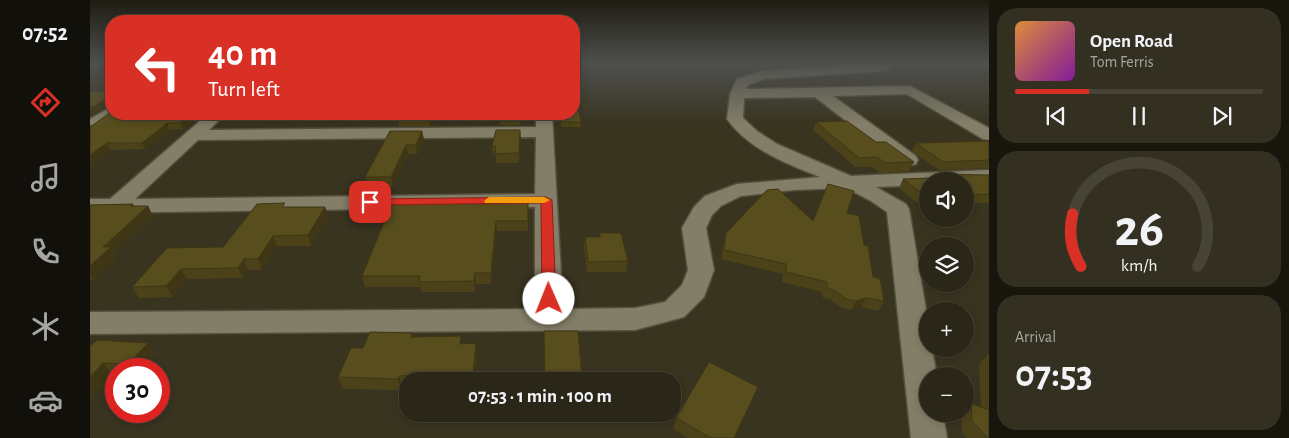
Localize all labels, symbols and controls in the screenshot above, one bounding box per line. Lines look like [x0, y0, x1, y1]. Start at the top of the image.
text: 07:52 [22, 22, 68, 44]
text: Open Road [1090, 32, 1173, 51]
icon: left [125, 35, 190, 100]
text: 40 m [208, 37, 277, 72]
text: Tom Ferris [1090, 54, 1154, 70]
text: Turn left [208, 78, 280, 100]
icon: directions [28, 85, 63, 120]
icon: previous [1042, 102, 1070, 130]
icon: pause [1125, 102, 1153, 130]
icon: next [1208, 102, 1236, 130]
icon: music [28, 160, 63, 195]
map controls [919, 172, 974, 422]
button: sound [919, 172, 974, 227]
pin [349, 181, 391, 223]
icon: arrive [356, 188, 384, 216]
text: 26 [1114, 203, 1164, 255]
icon: phone [28, 234, 63, 269]
button: layers [919, 237, 974, 292]
text: km/h [1121, 257, 1157, 275]
position arrow [522, 272, 574, 324]
button: + [919, 302, 974, 357]
icon: climate [28, 309, 63, 344]
text: Arrival [1015, 329, 1056, 345]
text: 07:53 [1015, 356, 1093, 394]
speed limit sign: 30 [105, 358, 170, 423]
button: − [919, 367, 974, 422]
icon: car [28, 383, 63, 418]
text: 07:53 · 1 min · 100 m [468, 387, 612, 406]

